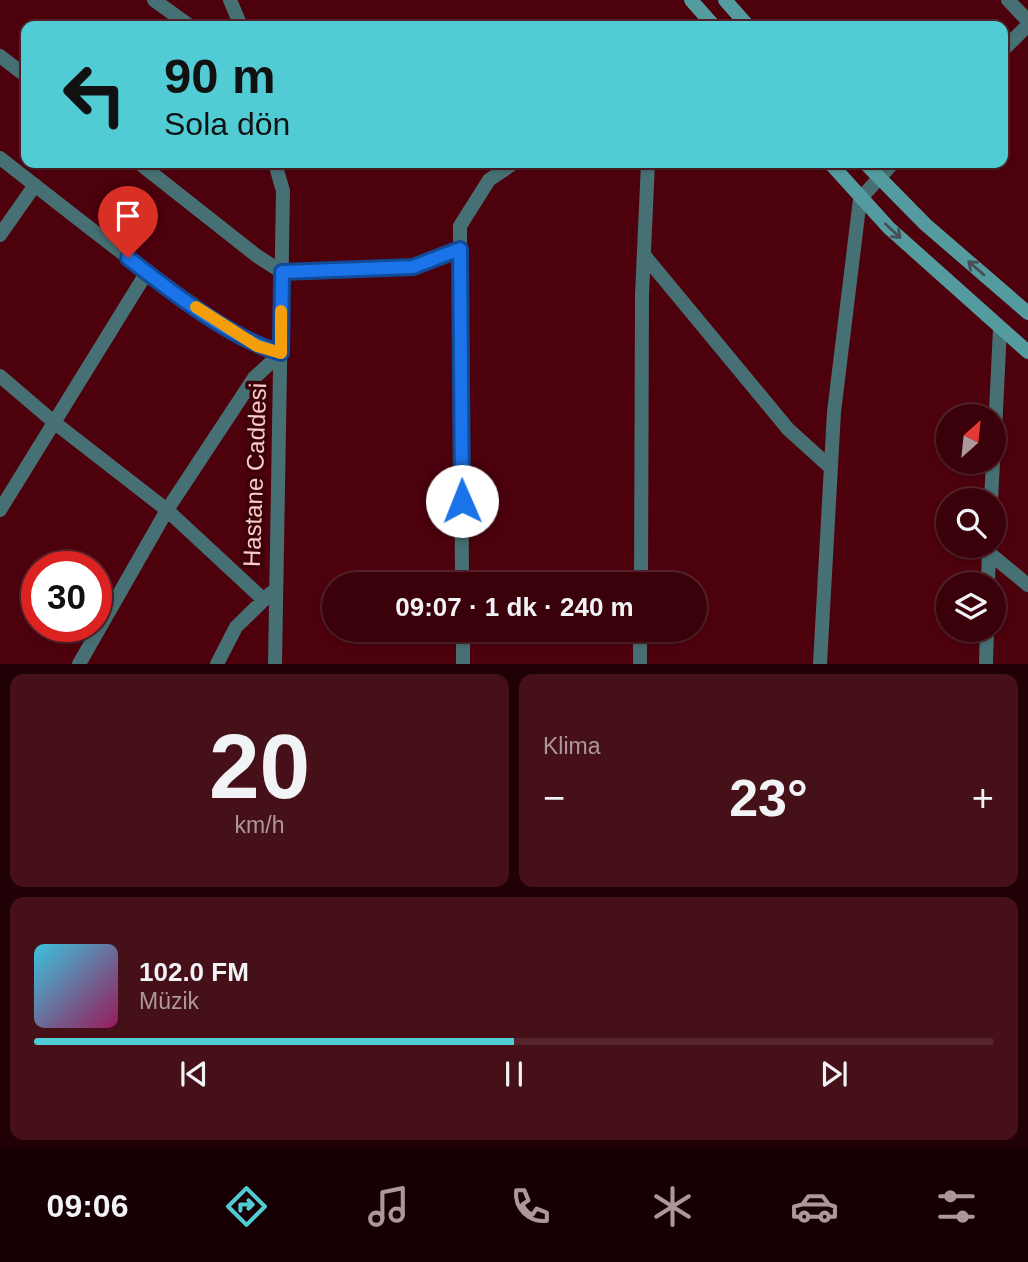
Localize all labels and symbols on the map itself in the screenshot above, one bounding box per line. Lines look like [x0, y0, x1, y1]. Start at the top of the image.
pin [98, 186, 158, 258]
one-way arrow [884, 223, 902, 239]
one-way arrow [967, 260, 985, 276]
street label: Hastane Caddesi [238, 383, 271, 567]
north arrow [936, 404, 1006, 474]
position arrow [425, 464, 499, 538]
speed limit sign: 30 [21, 551, 112, 642]

